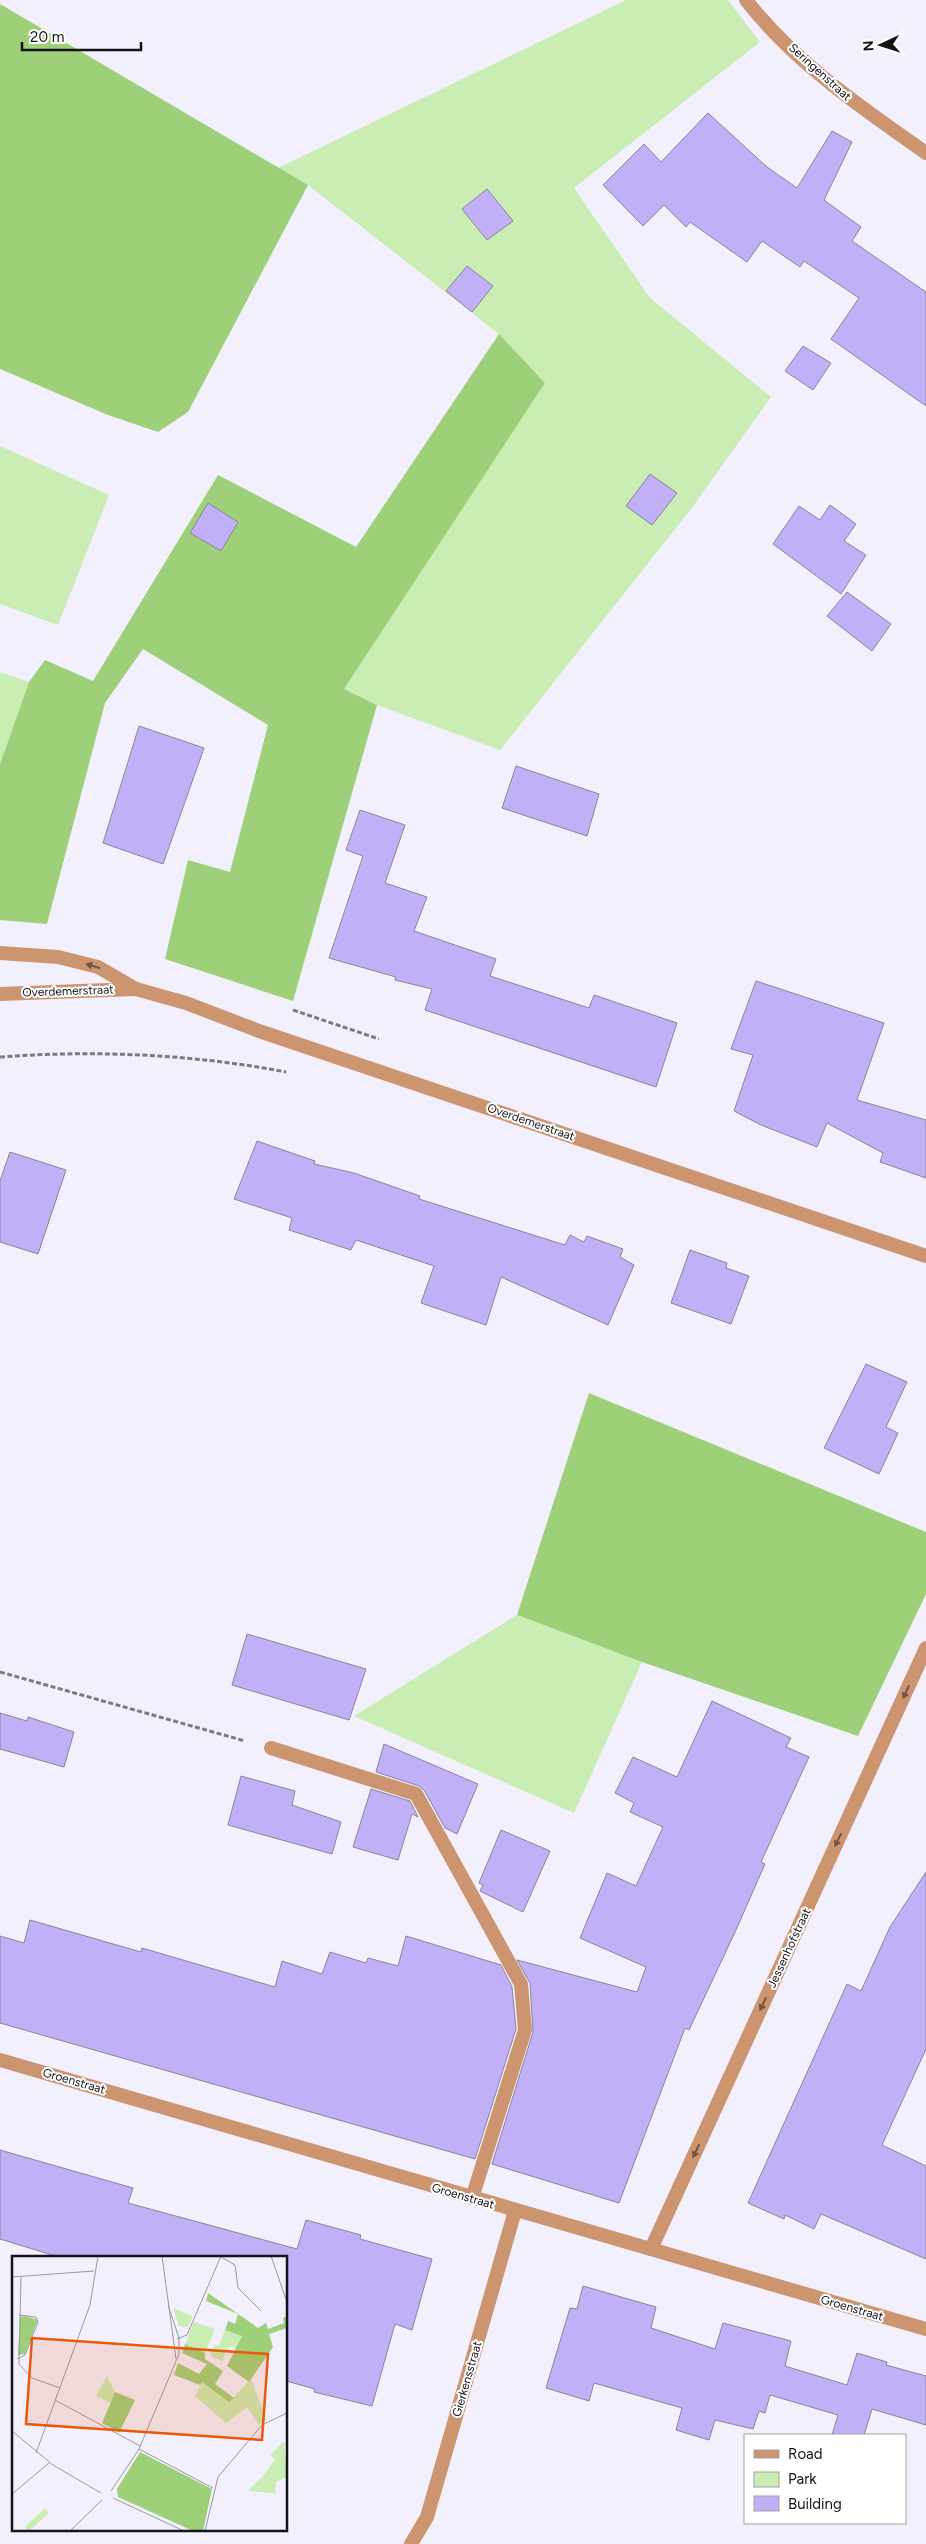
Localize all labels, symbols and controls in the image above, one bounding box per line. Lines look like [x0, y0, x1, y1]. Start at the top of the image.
scale bar [22, 20, 141, 52]
north arrow [856, 20, 906, 70]
text: 20 m [30, 28, 64, 46]
street label: Seringenstraat [786, 40, 854, 104]
text: N [860, 40, 877, 52]
one-way arrow [86, 962, 101, 970]
street label: Overdemerstraat [22, 982, 114, 1000]
street label: Overdemerstraat [486, 1101, 577, 1144]
one-way arrow [901, 1685, 909, 1699]
one-way arrow [834, 1833, 842, 1847]
street label: Jessenhofstraat [764, 1906, 814, 1990]
one-way arrow [759, 1996, 768, 2011]
street label: Groenstraat [41, 2065, 107, 2097]
one-way arrow [691, 2144, 699, 2158]
street label: Groenstraat [430, 2180, 496, 2212]
inset map [12, 2256, 288, 2532]
street label: Groenstraat [819, 2292, 885, 2324]
street label: Gierkensstraat [450, 2339, 485, 2418]
legend [744, 2434, 906, 2524]
text: Road [788, 2445, 823, 2463]
text: Park [788, 2470, 817, 2488]
text: Building [788, 2495, 842, 2513]

